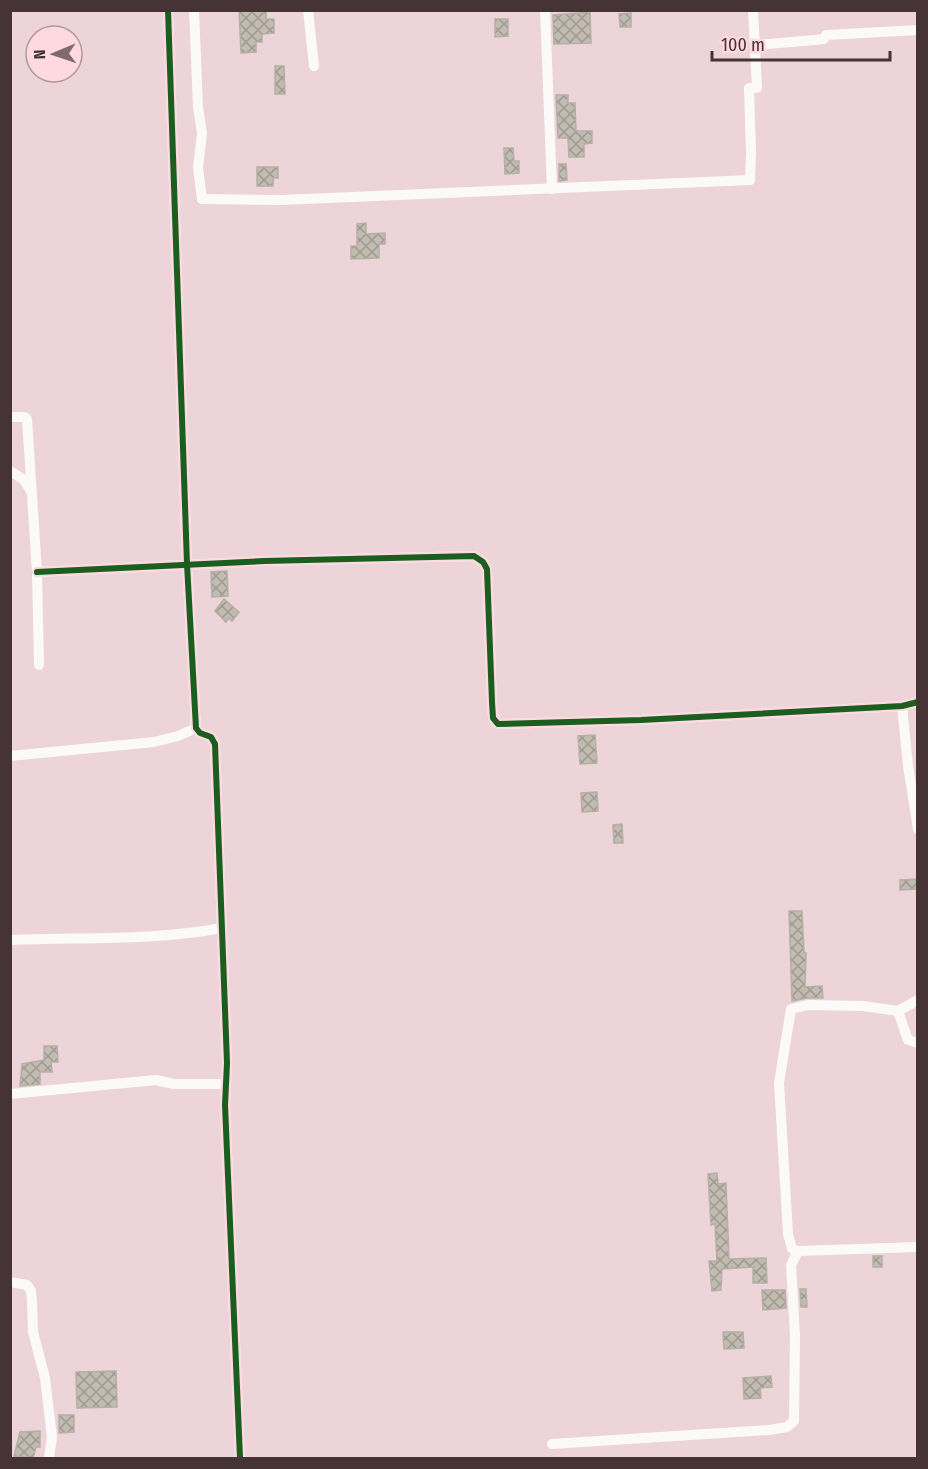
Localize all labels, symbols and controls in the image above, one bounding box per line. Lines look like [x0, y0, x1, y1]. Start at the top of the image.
north arrow [24, 24, 84, 84]
scale bar [712, 24, 890, 62]
text: 100 m [721, 34, 765, 56]
text: N [30, 49, 49, 60]

